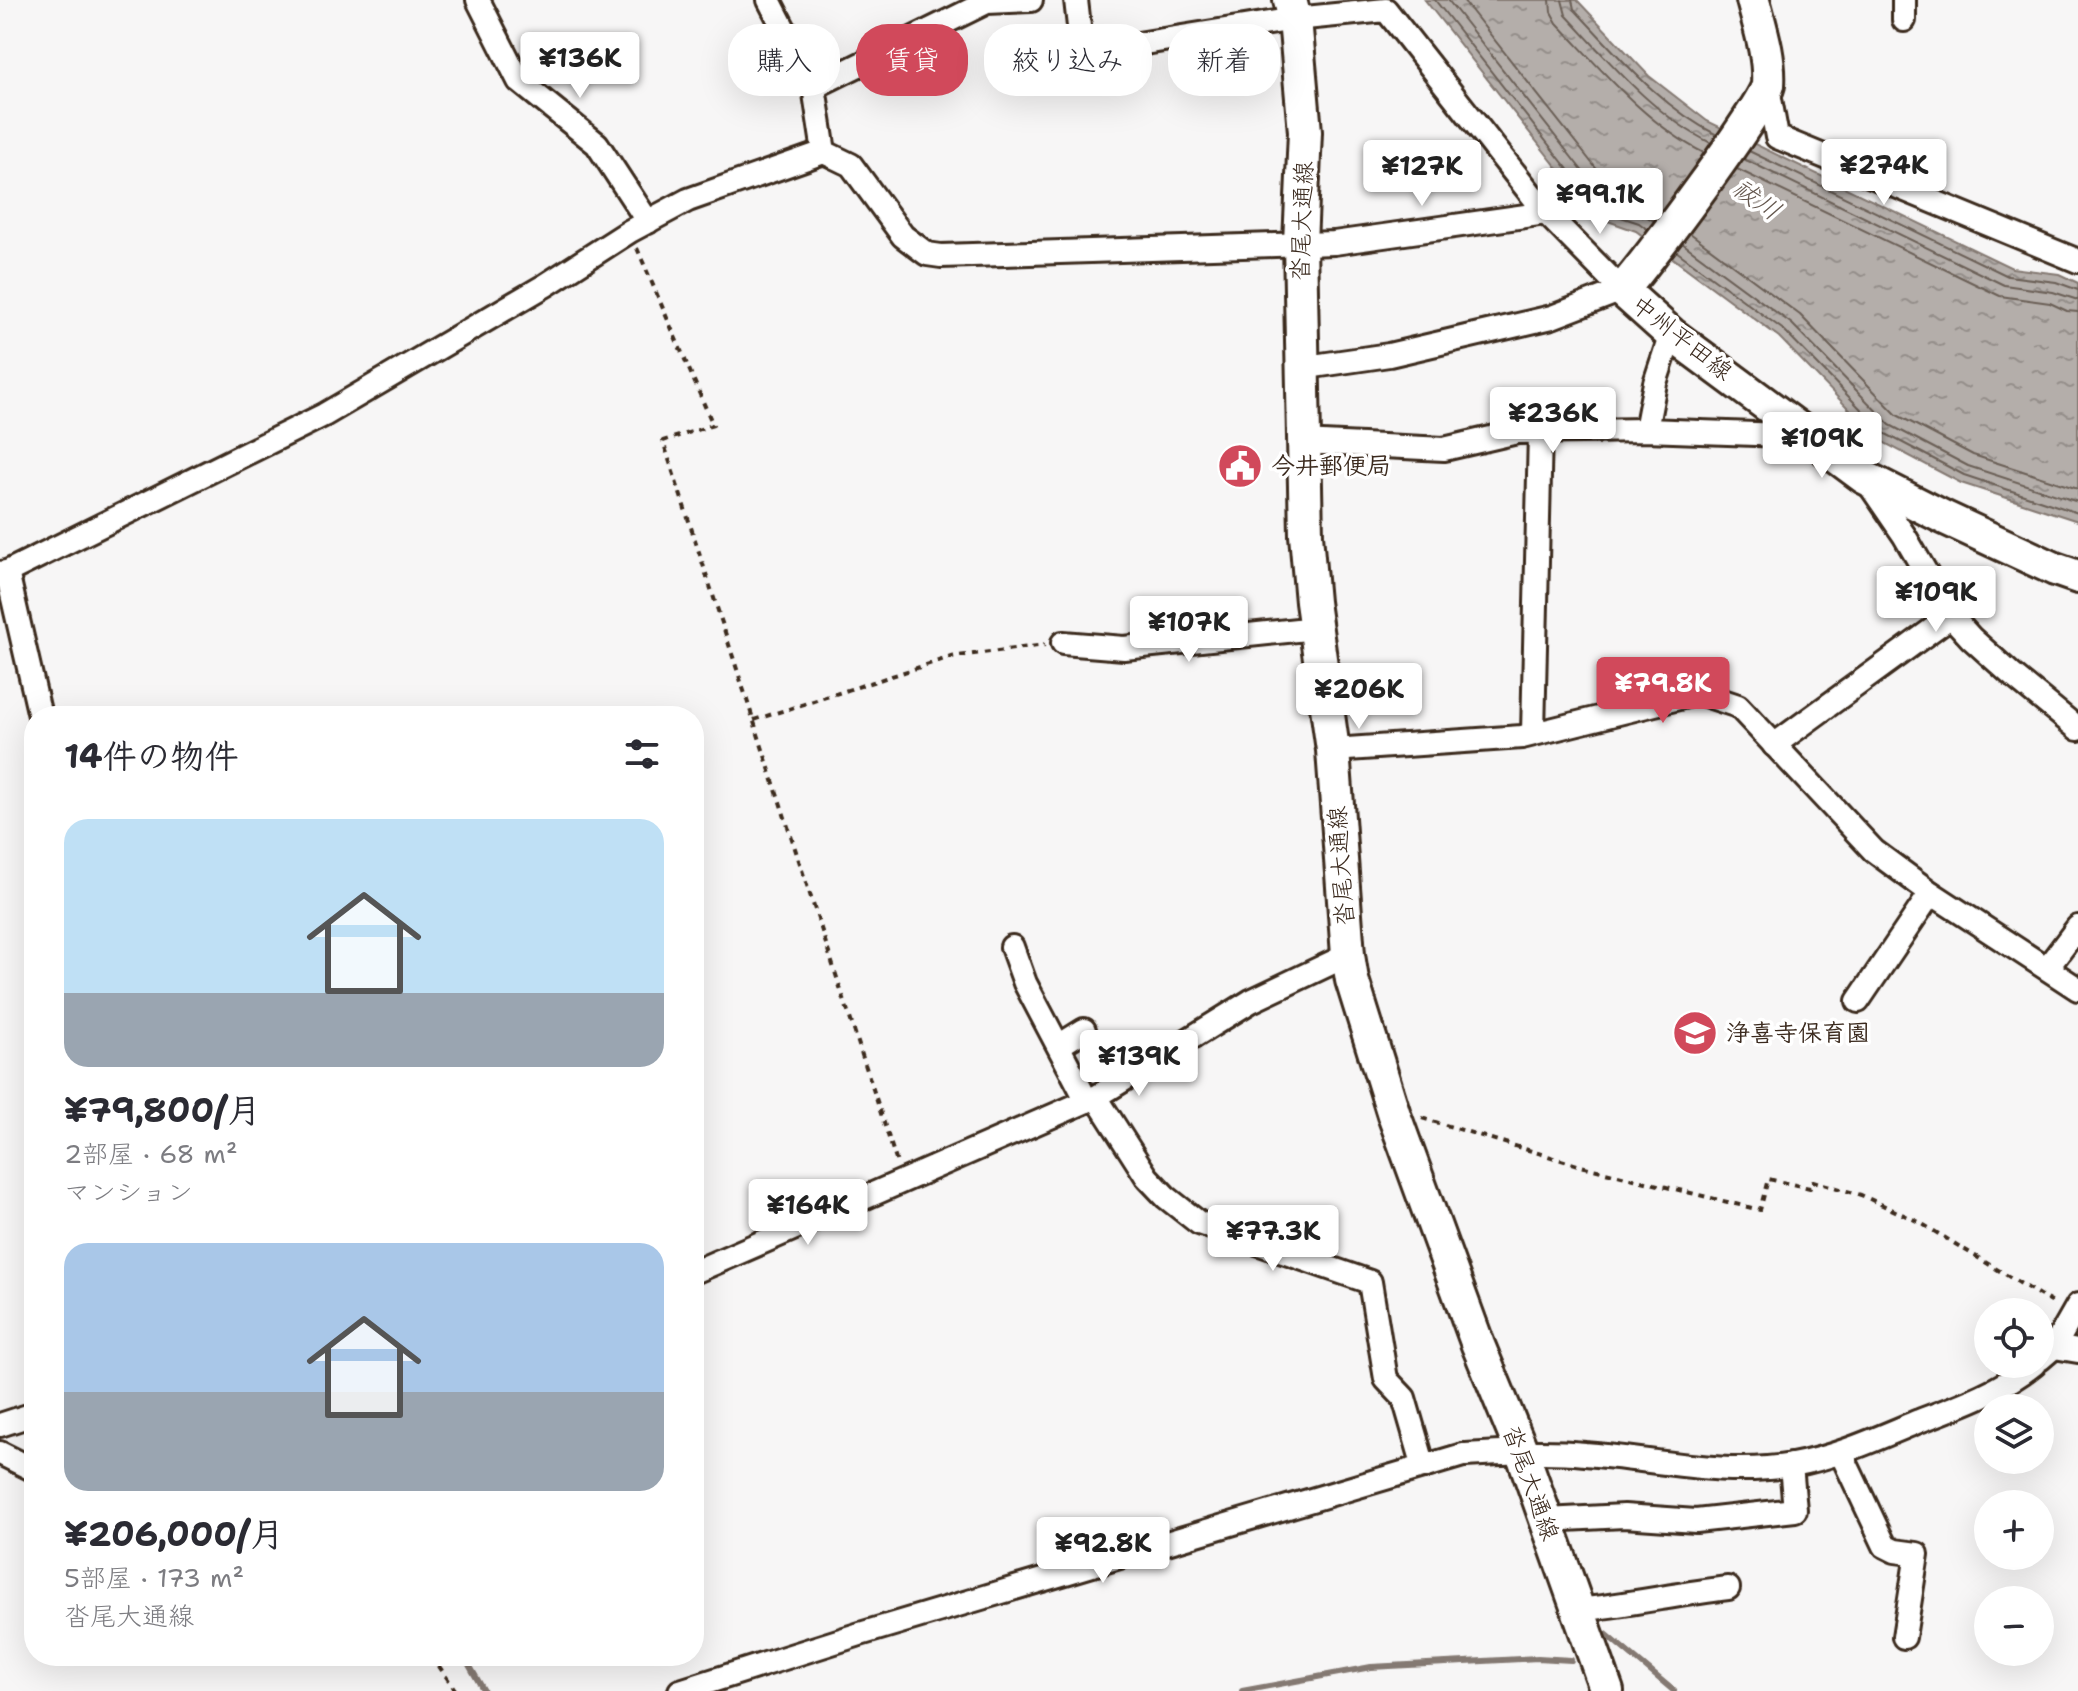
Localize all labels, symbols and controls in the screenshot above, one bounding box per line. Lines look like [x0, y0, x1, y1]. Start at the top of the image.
chip: 購入 [728, 24, 840, 96]
chip: 賃貸 [856, 24, 968, 96]
chip: 絞り込み [984, 24, 1152, 96]
chip: 新着 [1168, 24, 1280, 96]
pin: ¥136K [524, 32, 636, 100]
text: ¥136K [538, 40, 622, 75]
pin: ¥274K [1828, 139, 1940, 207]
pin: ¥127K [1366, 140, 1478, 208]
text: ¥274K [1839, 147, 1929, 182]
text: ¥127K [1381, 148, 1463, 183]
street label: 沓尾大通線 [1284, 160, 1320, 282]
pin: ¥99.1K [1535, 168, 1665, 236]
water label: 祓川 [1726, 169, 1789, 228]
text: ¥99.1K [1556, 176, 1644, 211]
street label: 中州平田線 [1625, 288, 1739, 388]
pin: ¥236K [1497, 387, 1609, 455]
text: ¥236K [1508, 395, 1598, 430]
pin: ¥109K [1766, 412, 1878, 480]
text: ¥109K [1781, 420, 1863, 455]
public building icon: 今井郵便局 [1216, 442, 1264, 490]
place label: 今井郵便局 [1271, 450, 1391, 482]
pin: ¥109K [1880, 566, 1992, 634]
text: ¥109K [1895, 574, 1977, 609]
pin: ¥107K [1133, 596, 1245, 664]
text: ¥107K [1148, 604, 1230, 639]
pin: ¥79.8K [1598, 657, 1728, 725]
pin: ¥206K [1303, 663, 1415, 731]
text: ¥79.8K [1615, 665, 1711, 700]
text: ¥206K [1314, 671, 1404, 706]
icon: filters [620, 732, 664, 776]
text: 14件の物件 [64, 733, 239, 779]
street label: 沓尾大通線 [1321, 805, 1361, 927]
icon: home [292, 871, 436, 1015]
school or university icon: 浄喜寺保育園 [1671, 1009, 1719, 1057]
place label: 浄喜寺保育園 [1726, 1017, 1870, 1049]
pin: ¥139K [1083, 1030, 1195, 1098]
text: ¥139K [1098, 1038, 1180, 1073]
text: ¥79,800/月 [64, 1087, 261, 1133]
text: 2部屋 · 68 m² [64, 1136, 238, 1171]
text: マンション [64, 1174, 193, 1209]
pin: ¥164K [752, 1179, 864, 1247]
text: ¥164K [767, 1187, 849, 1222]
pin: ¥77.3K [1208, 1205, 1338, 1273]
text: ¥77.3K [1226, 1213, 1320, 1248]
icon: home [292, 1295, 436, 1439]
map controls [1974, 1298, 2054, 1666]
button: locate [1974, 1298, 2054, 1378]
button: layers [1974, 1394, 2054, 1474]
street label: 沓尾大通線 [1495, 1421, 1567, 1545]
button: + [1974, 1490, 2054, 1570]
text: ¥206,000/月 [64, 1511, 284, 1557]
pin: ¥92.8K [1038, 1517, 1168, 1585]
text: ¥92.8K [1055, 1525, 1151, 1560]
text: 5部屋 · 173 m² [64, 1560, 244, 1595]
button: − [1974, 1586, 2054, 1666]
text: 沓尾大通線 [64, 1598, 194, 1633]

